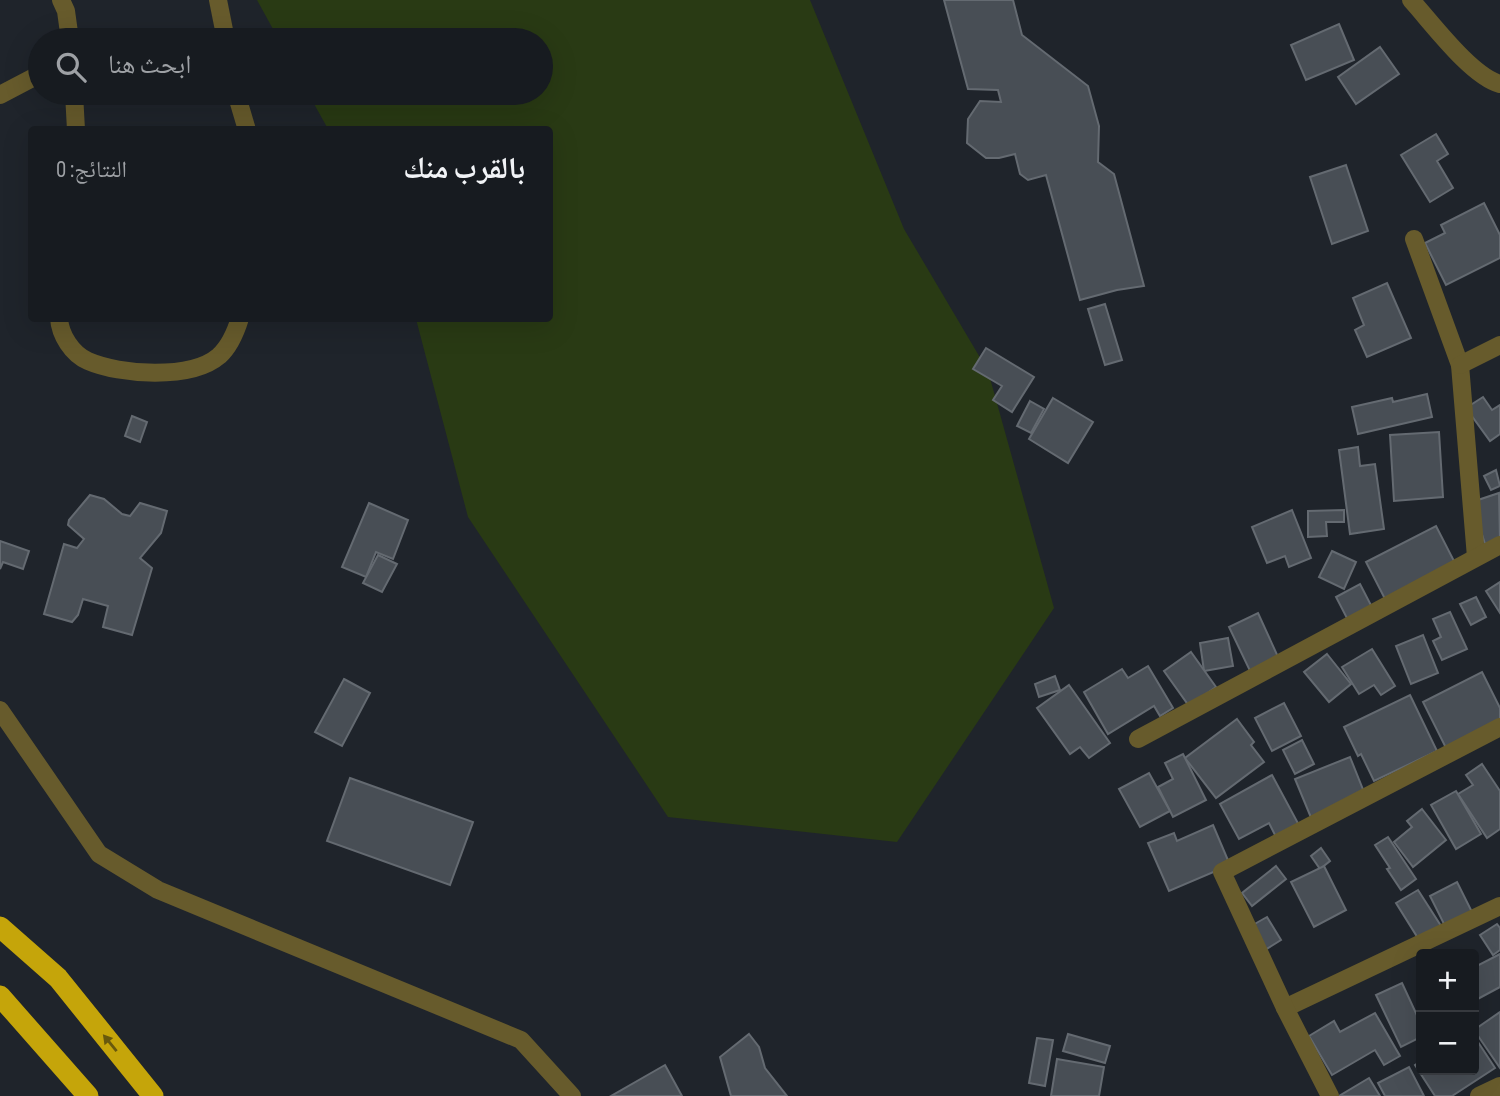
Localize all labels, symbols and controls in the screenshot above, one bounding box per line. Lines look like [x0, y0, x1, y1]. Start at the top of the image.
search box [28, 28, 553, 105]
icon: search [52, 48, 90, 86]
text: ابحث هنا [108, 50, 191, 81]
text: بالقرب منك [403, 151, 525, 187]
text: النتائج: 0 [56, 156, 127, 184]
map controls [1416, 949, 1479, 1075]
button: + [1416, 949, 1479, 1012]
button: − [1416, 1012, 1479, 1075]
one-way arrow [103, 1034, 118, 1052]

